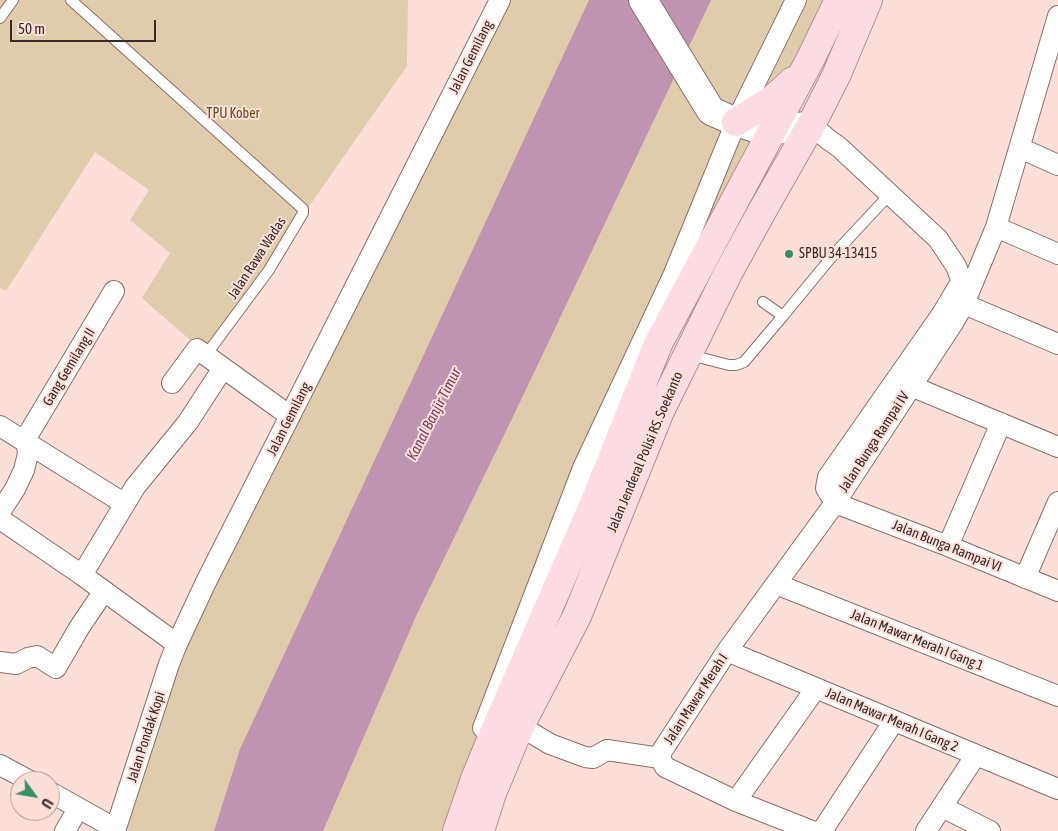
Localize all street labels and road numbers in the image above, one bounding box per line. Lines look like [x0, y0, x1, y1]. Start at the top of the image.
street label: Jalan Gemilang [445, 18, 497, 96]
street label: Jalan Rawa Wadas [224, 214, 290, 302]
street label: Gang Gemilang II [39, 325, 99, 409]
street label: Jalan Jenderal Polisi RS. Soekanto [603, 369, 687, 535]
street label: Jalan Gemilang [263, 380, 315, 458]
street label: Jalan Bunga Rampai IV [835, 389, 913, 495]
street label: Jalan Bunga Rampai VI [890, 516, 1004, 576]
street label: Jalan Mawar Merah I Gang 1 [848, 606, 986, 674]
street label: Jalan Mawar Merah I [660, 650, 732, 748]
street label: Jalan Mawar Merah I Gang 2 [823, 685, 961, 755]
street label: Jalan Pondak Kopi [123, 690, 169, 784]

